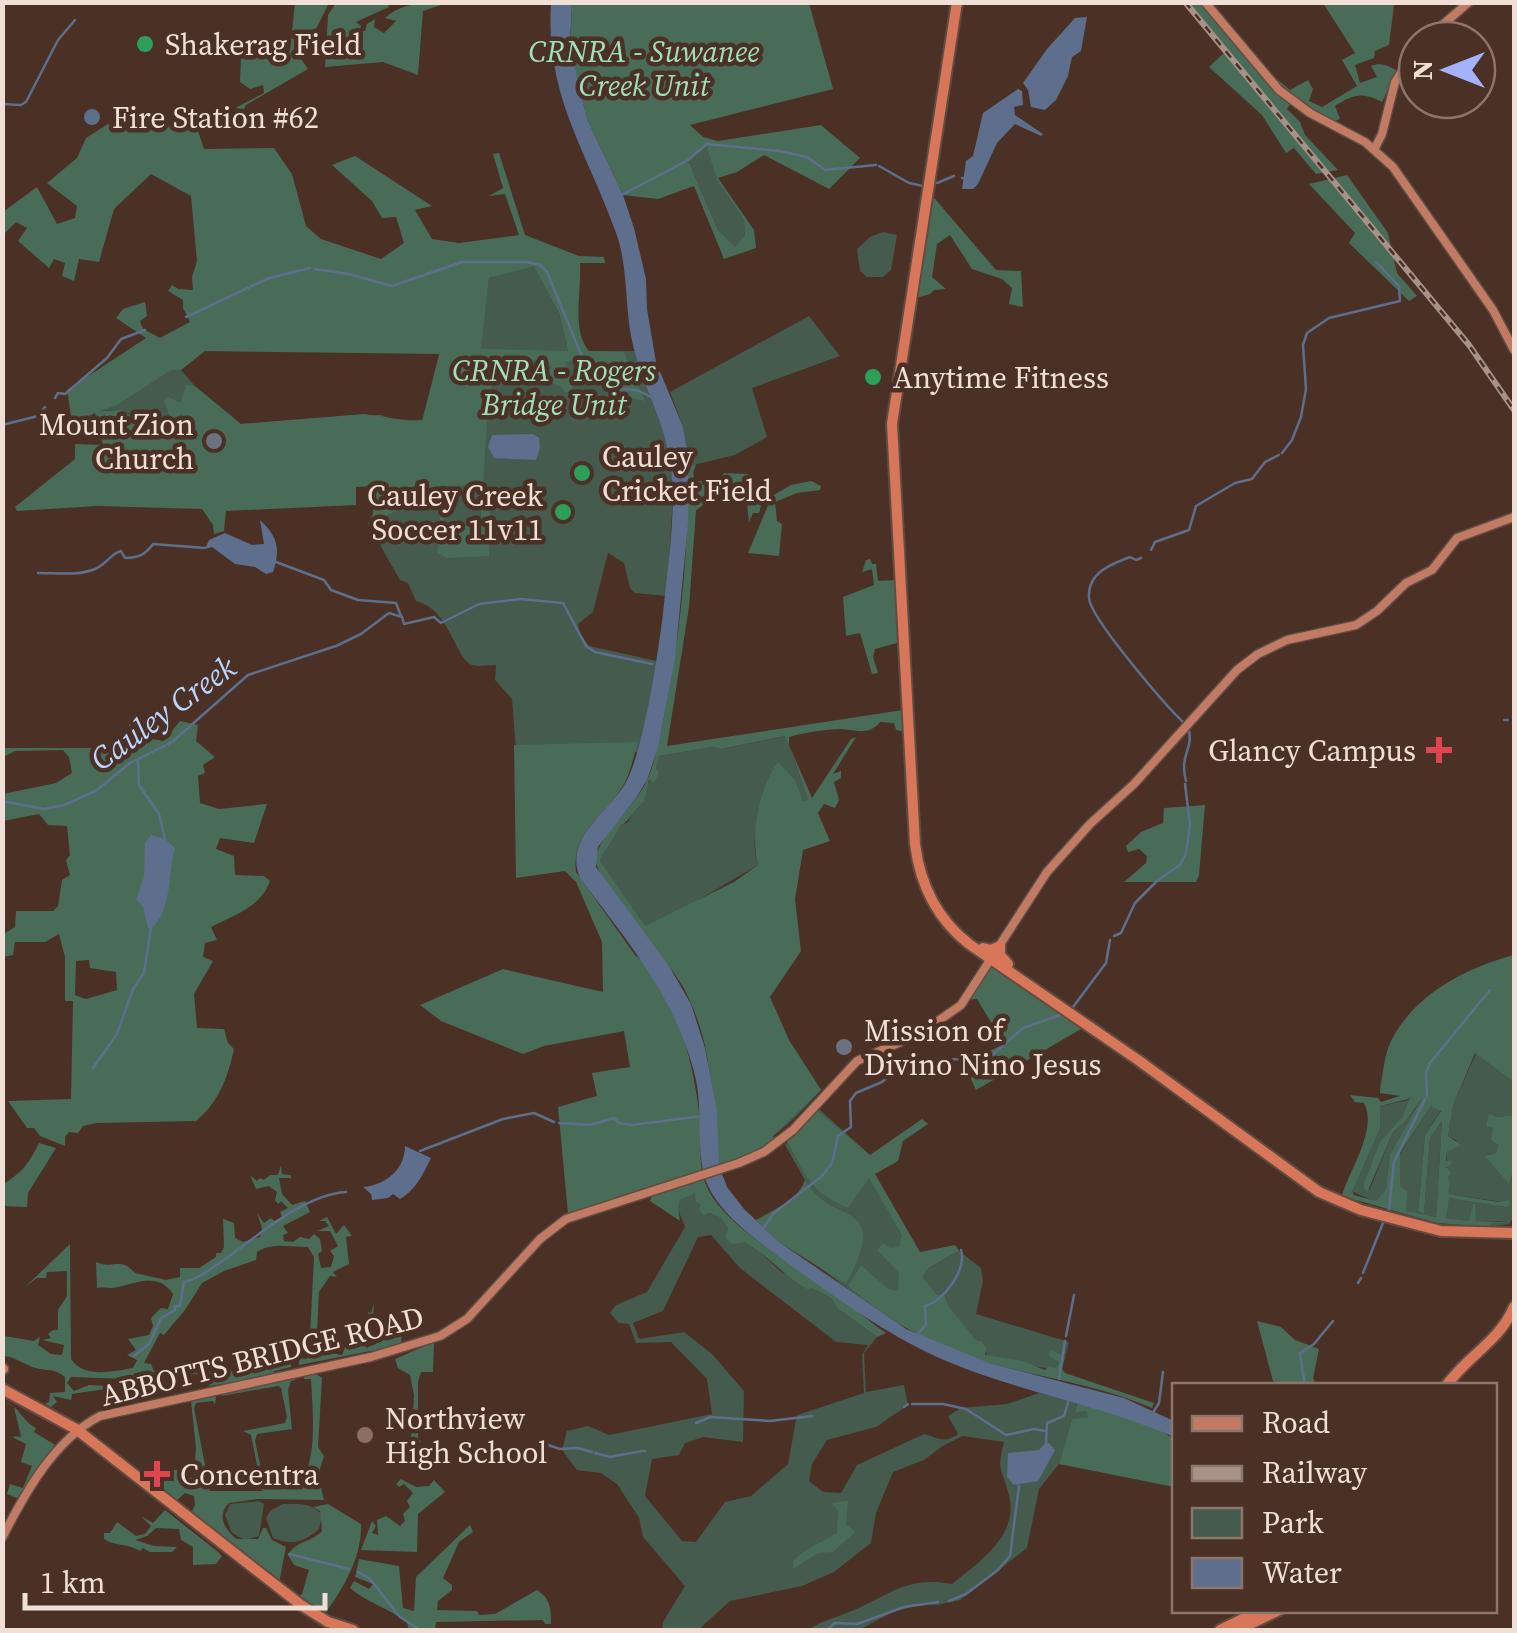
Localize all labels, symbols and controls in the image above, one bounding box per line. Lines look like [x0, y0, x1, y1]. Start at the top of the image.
north arrow [1397, 20, 1497, 120]
place label: Shakerag Field [165, 24, 361, 65]
park label: CRNRA - Suwanee Creek Unit [529, 31, 759, 106]
marker: Shakerag Field [134, 33, 156, 55]
text: N [1403, 60, 1441, 80]
place label: Fire Station #62 [112, 97, 319, 138]
marker: Fire Station #62 [81, 106, 103, 128]
park label: CRNRA - Rogers Bridge Unit [452, 350, 656, 425]
place label: Anytime Fitness [893, 357, 1109, 398]
marker: Anytime Fitness [862, 366, 884, 388]
place label: Mount Zion Church [39, 404, 194, 479]
marker: Mount Zion Church [203, 430, 225, 452]
place label: Cauley Cricket Field [602, 436, 772, 511]
marker: Cauley Cricket Field [571, 462, 593, 484]
place label: Cauley Creek Soccer 11v11 [367, 475, 544, 550]
marker: Cauley Creek Soccer 11v11 [552, 501, 574, 523]
water label: Cauley Creek [81, 645, 245, 781]
place label: Glancy Campus [1208, 730, 1416, 771]
marker: Glancy Campus [1426, 737, 1452, 763]
place label: Mission of Divino Nino Jesus [864, 1010, 1102, 1085]
marker: Mission of Divino Nino Jesus [833, 1036, 855, 1058]
street label: ABBOTTS BRIDGE ROAD [96, 1296, 428, 1416]
legend [1172, 1383, 1497, 1613]
place label: Northview High School [385, 1398, 547, 1473]
text: Road [1262, 1402, 1330, 1443]
marker: Northview High School [354, 1424, 376, 1446]
text: Railway [1262, 1452, 1368, 1493]
place label: Concentra [180, 1454, 320, 1495]
marker: Concentra [144, 1461, 170, 1487]
text: Park [1262, 1502, 1324, 1543]
scale bar [25, 1548, 325, 1610]
text: Water [1262, 1552, 1342, 1593]
text: 1 km [40, 1562, 105, 1603]

